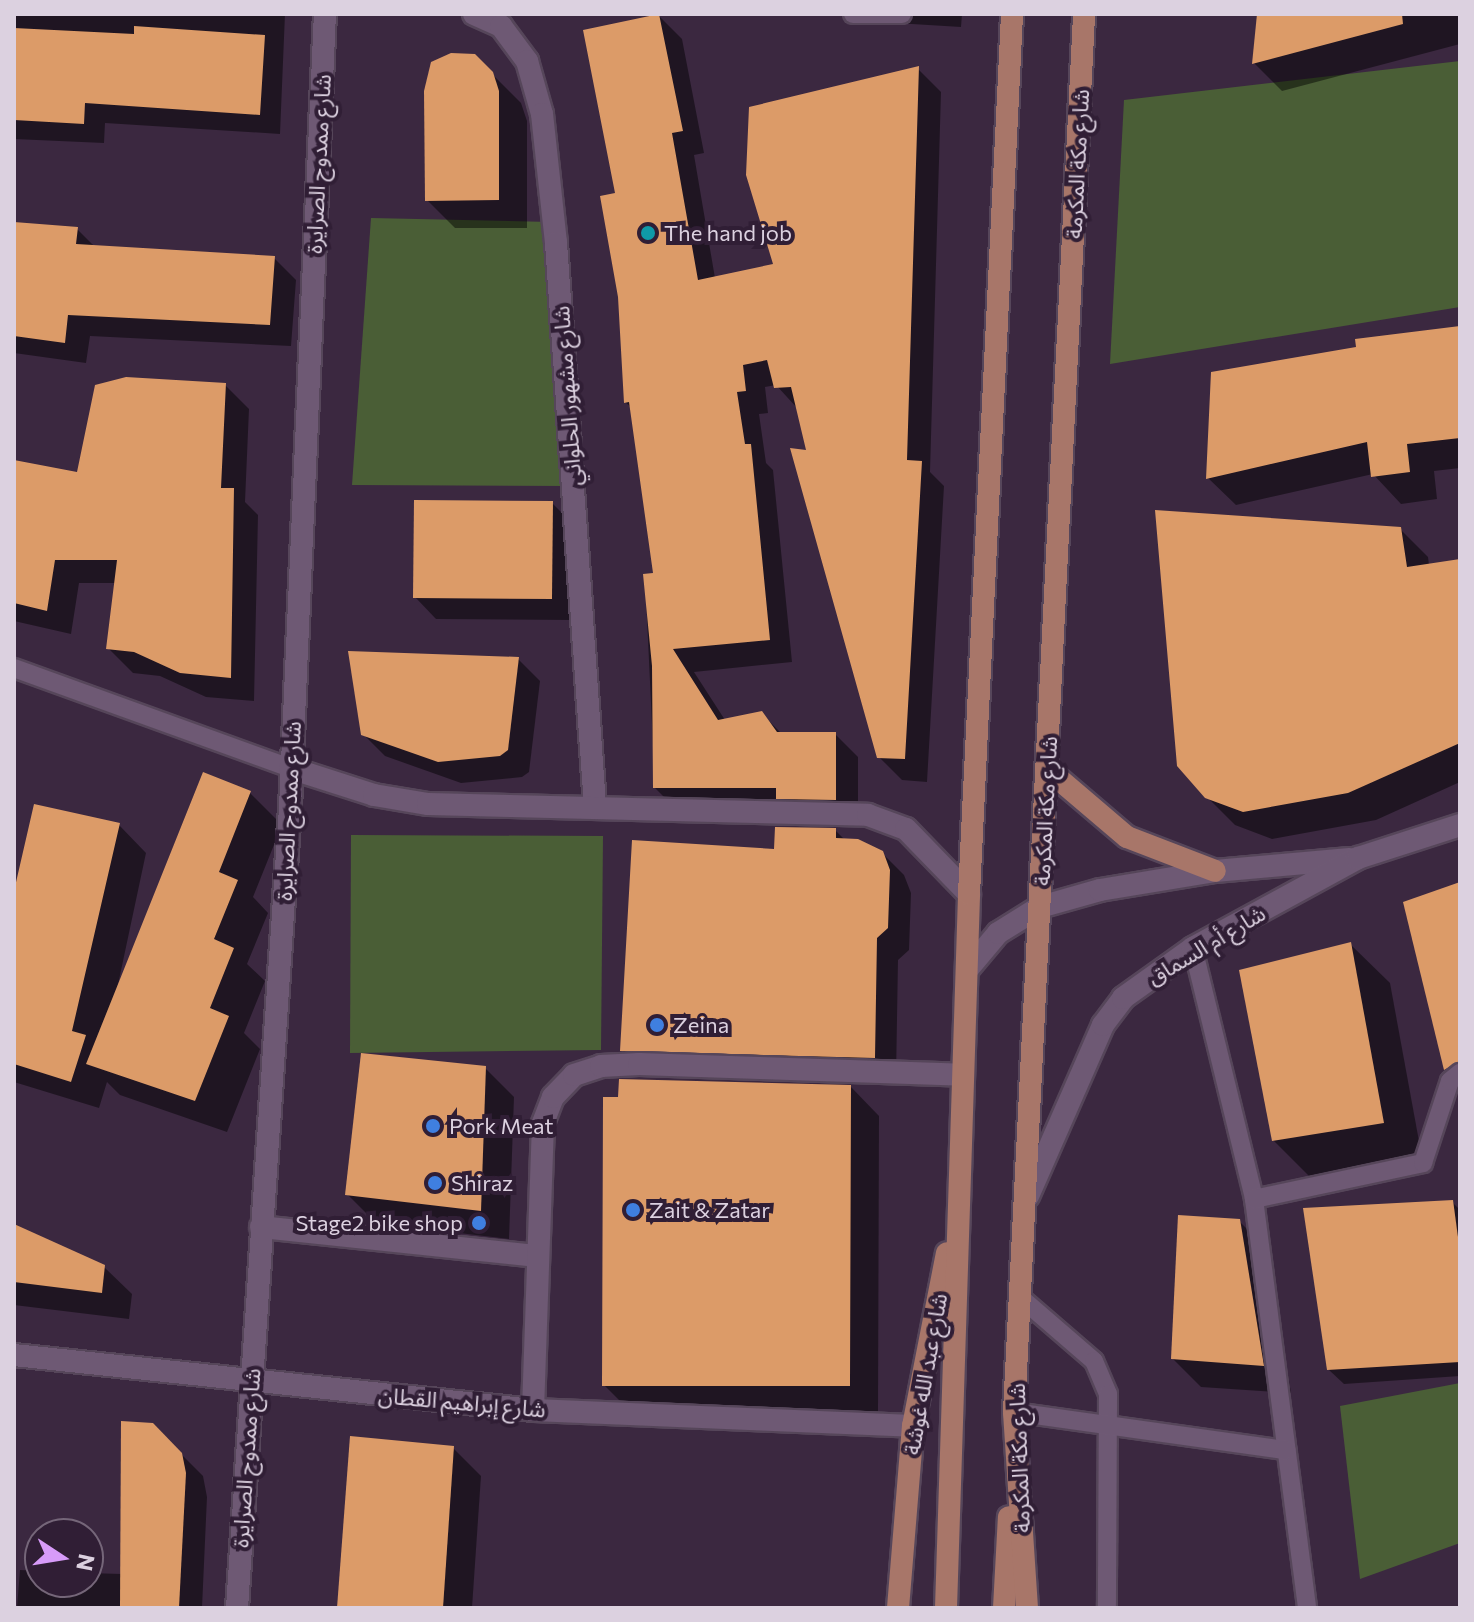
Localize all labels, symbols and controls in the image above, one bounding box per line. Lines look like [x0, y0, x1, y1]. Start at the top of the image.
street label: شارع ممدوح الصرايرة [300, 74, 336, 254]
street label: شارع مكة المكرمة [1060, 89, 1094, 239]
place label: The hand job [664, 220, 792, 246]
marker: The hand job [639, 224, 657, 242]
street label: شارع مشهور الحلواني [548, 305, 586, 487]
street label: شارع ممدوح الصرايرة [270, 721, 306, 901]
street label: شارع مكة المكرمة [1028, 736, 1062, 886]
street label: شارع أم السماق [1142, 899, 1270, 991]
place label: Zeina [673, 1012, 729, 1038]
marker: Zeina [648, 1016, 666, 1034]
place label: Pork Meat [449, 1113, 554, 1139]
marker: Pork Meat [424, 1117, 442, 1135]
place label: Shiraz [451, 1170, 513, 1196]
marker: Shiraz [426, 1174, 444, 1192]
place label: Zait & Zatar [649, 1197, 770, 1223]
marker: Zait & Zatar [624, 1201, 642, 1219]
place label: Stage2 bike shop [295, 1210, 463, 1236]
marker: Stage2 bike shop [470, 1214, 488, 1232]
street label: شارع عبد الله غوشة [898, 1291, 952, 1457]
street label: شارع ممدوح الصرايرة [227, 1367, 265, 1549]
street label: شارع إبراهيم القطان [377, 1382, 547, 1422]
street label: شارع مكة المكرمة [1003, 1383, 1035, 1533]
north arrow [24, 1518, 104, 1598]
text: N [71, 1552, 101, 1574]

